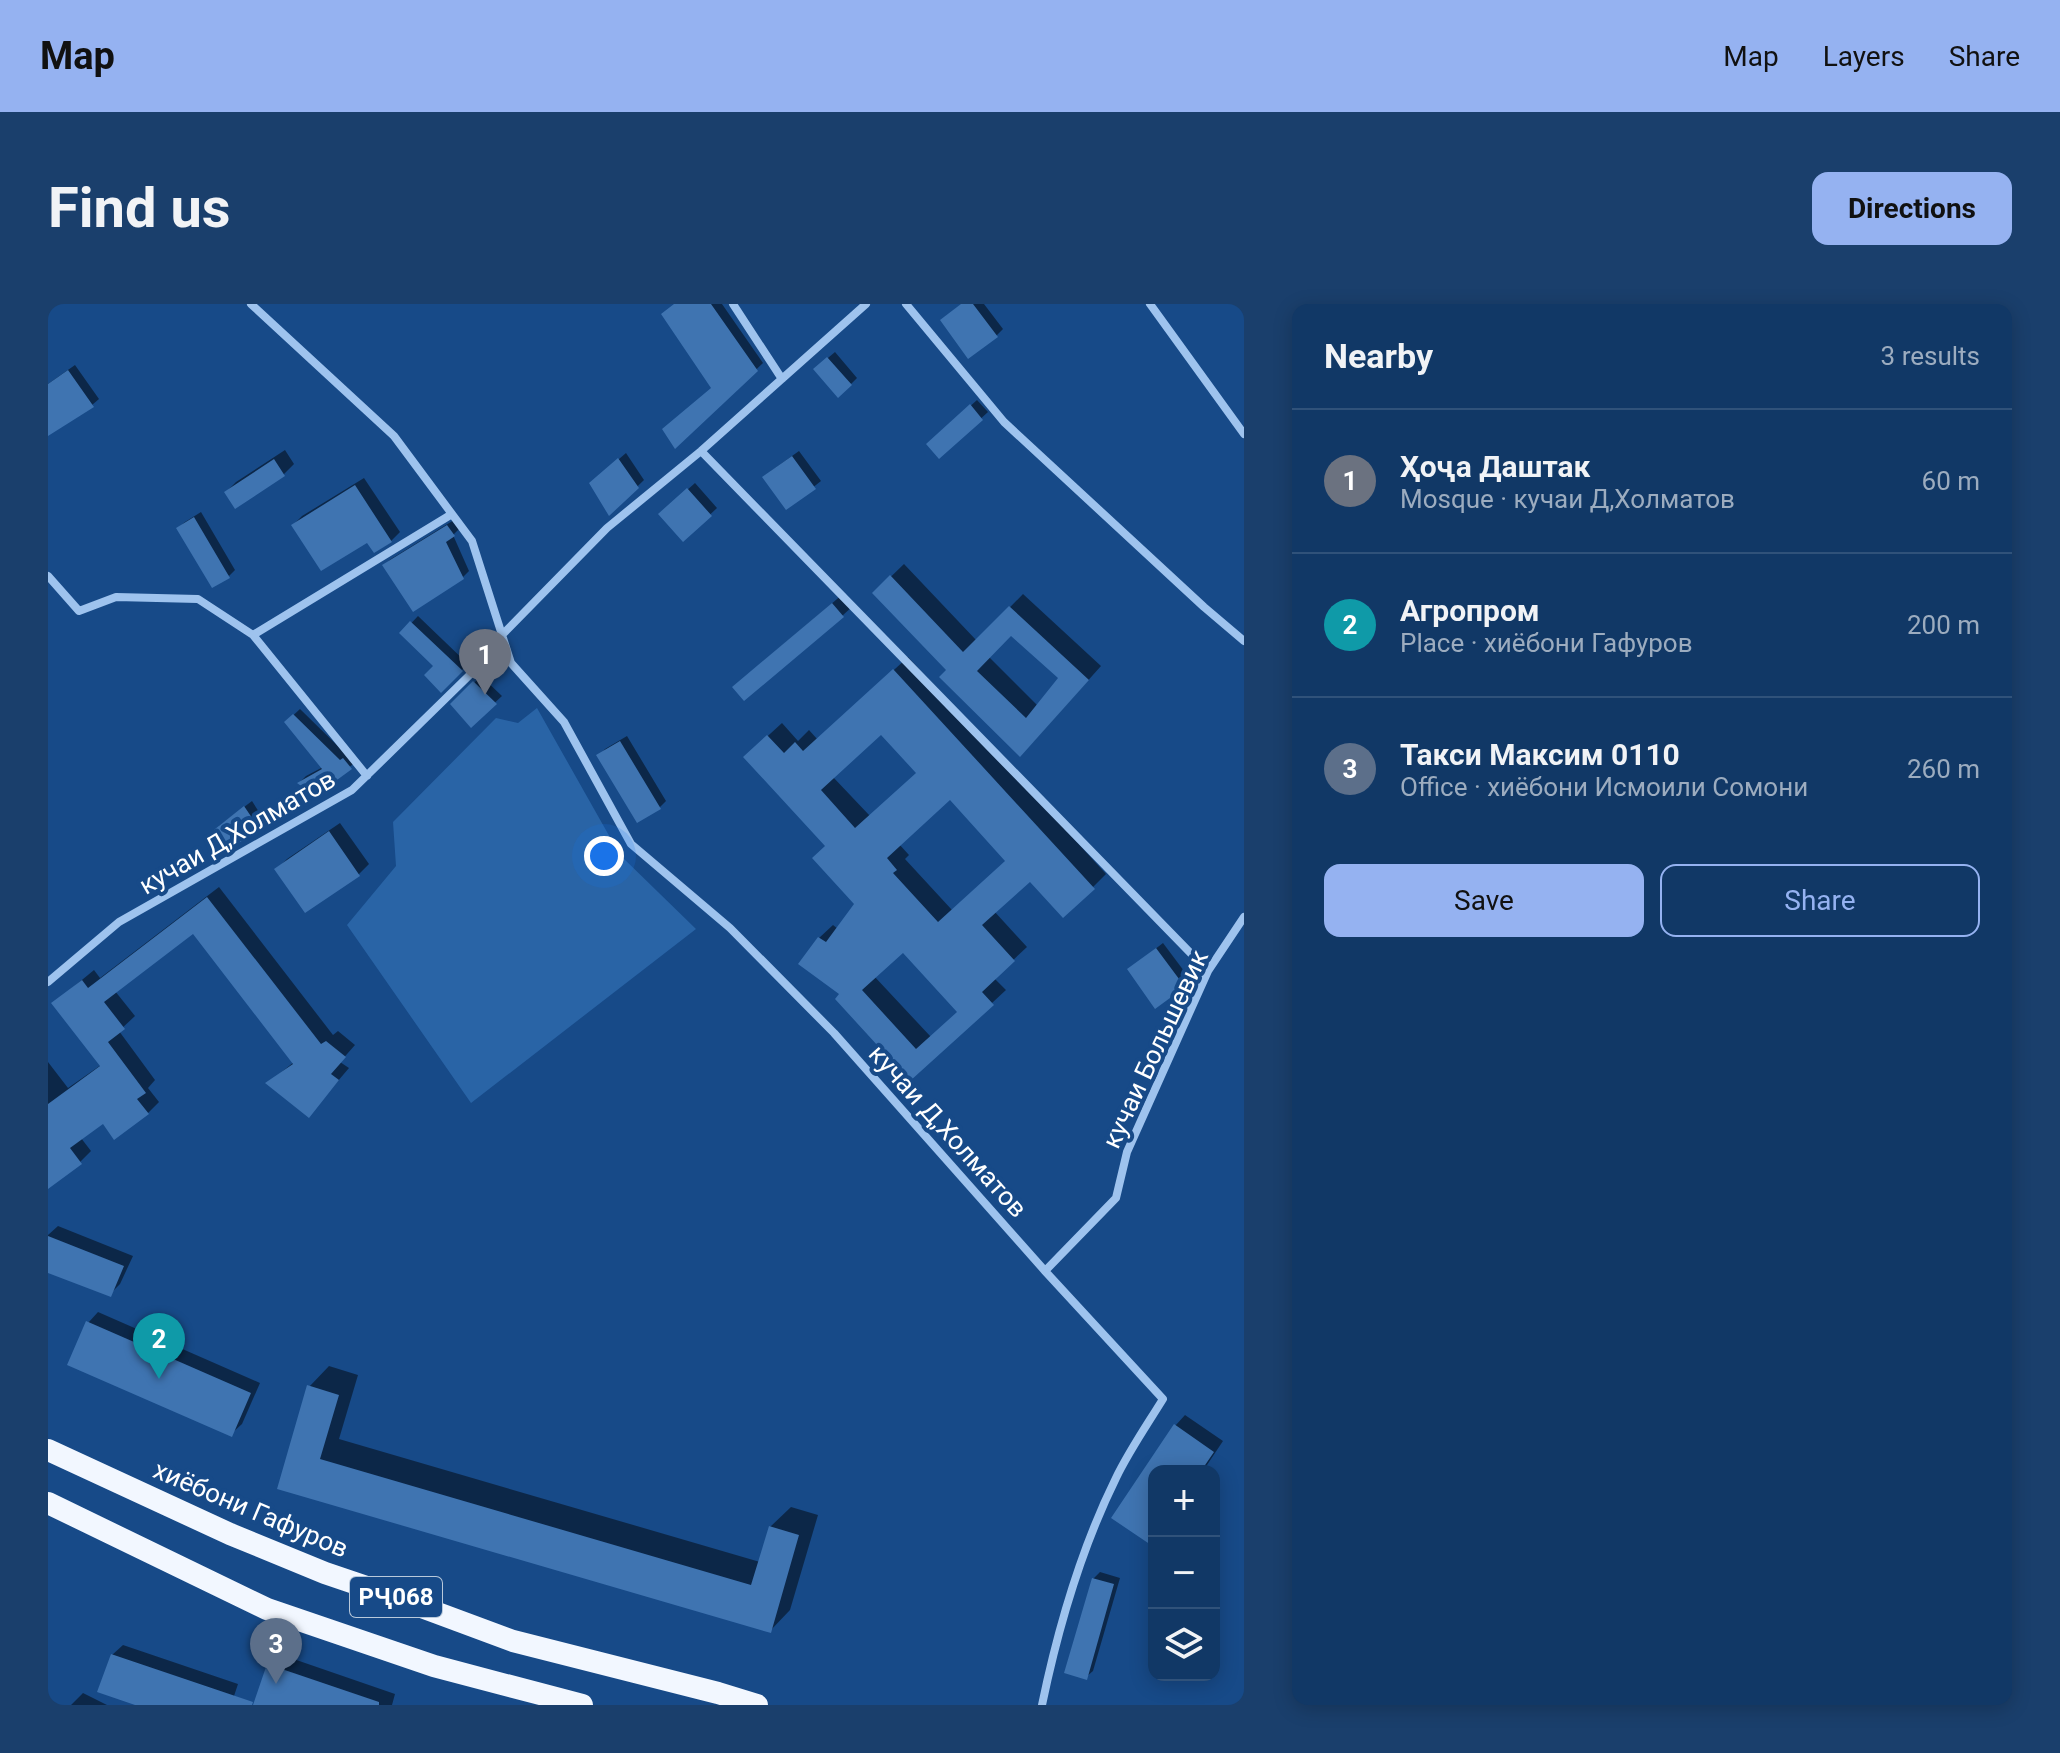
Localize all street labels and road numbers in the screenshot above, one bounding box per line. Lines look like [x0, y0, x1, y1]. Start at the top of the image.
street label: кучаи Д,Холматов [134, 764, 340, 900]
street label: кучаи Большевик [1096, 945, 1214, 1153]
street label: кучаи Д,Холматов [863, 1039, 1033, 1223]
street label: хиёбони Гафуров [149, 1454, 353, 1564]
road number: РҶ068 [350, 1577, 442, 1617]

